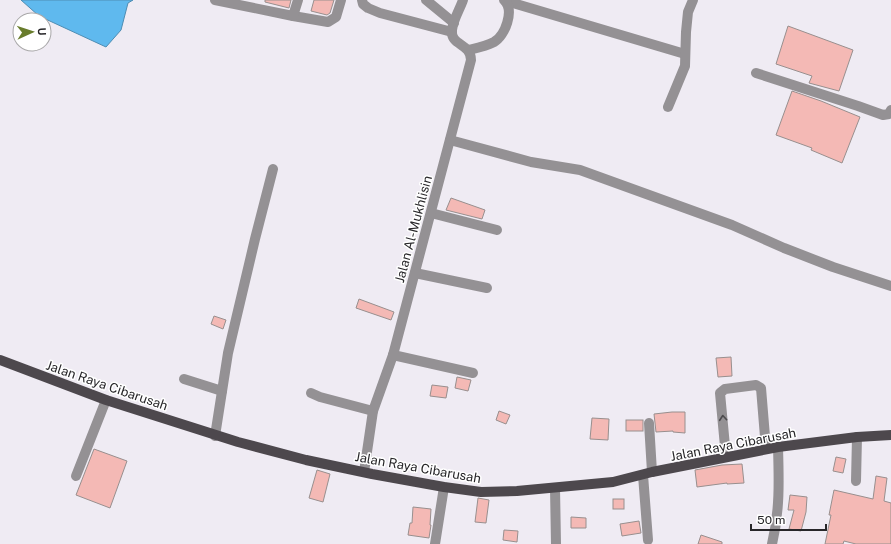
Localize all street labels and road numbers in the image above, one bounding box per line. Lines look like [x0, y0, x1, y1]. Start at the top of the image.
street label: Jalan Al-Mukhlisin [392, 174, 435, 284]
street label: Jalan Raya Cibarusah [44, 358, 170, 413]
street label: Jalan Raya Cibarusah [669, 425, 797, 464]
street label: Jalan Raya Cibarusah [354, 449, 482, 486]

